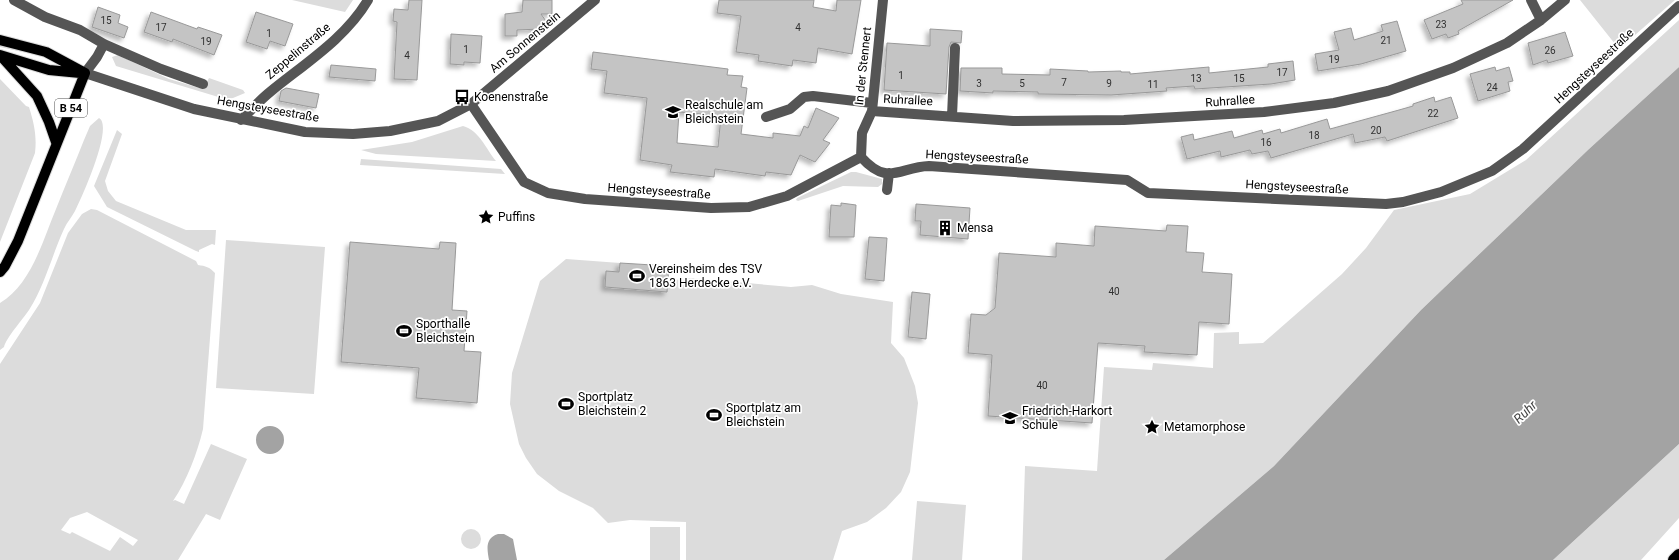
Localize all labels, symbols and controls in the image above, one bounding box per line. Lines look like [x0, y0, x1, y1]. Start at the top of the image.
street label: Am Sonnenstein [487, 8, 563, 76]
house number: 15 [100, 15, 112, 26]
house number: 23 [1435, 19, 1447, 30]
street label: Zeppelinstraße [263, 20, 333, 82]
house number: 17 [155, 22, 167, 33]
house number: 4 [795, 22, 801, 33]
street label: In der Stennert [852, 26, 874, 106]
street label: Hengsteyseestraße [1551, 26, 1637, 106]
house number: 1 [266, 28, 272, 39]
house number: 21 [1380, 35, 1392, 46]
house number: 19 [200, 36, 212, 47]
house number: 1 [463, 44, 469, 55]
house number: 26 [1544, 45, 1556, 56]
house number: 4 [404, 50, 410, 61]
house number: 19 [1328, 54, 1340, 65]
house number: 17 [1276, 67, 1288, 78]
house number: 1 [898, 70, 904, 81]
house number: 13 [1190, 73, 1202, 84]
house number: 15 [1233, 73, 1245, 84]
house number: 7 [1061, 77, 1067, 88]
house number: 3 [976, 78, 982, 89]
house number: 5 [1019, 78, 1025, 89]
house number: 9 [1106, 78, 1112, 89]
house number: 11 [1147, 79, 1159, 90]
house number: 24 [1486, 82, 1498, 93]
bus stop icon: Koenenstraße [453, 88, 471, 106]
place label: Koenenstraße [474, 90, 548, 104]
street label: Ruhrallee [883, 92, 933, 108]
street label: Ruhrallee [1205, 92, 1255, 110]
street label: Hengsteyseestraße [216, 93, 320, 125]
place label: Realschule am Bleichstein [685, 98, 763, 126]
road number: B 54 [55, 99, 87, 117]
school or university icon: Realschule am Bleichstein [664, 103, 682, 121]
house number: 22 [1427, 108, 1439, 119]
house number: 20 [1370, 125, 1382, 136]
house number: 18 [1308, 130, 1320, 141]
house number: 16 [1260, 137, 1272, 148]
street label: Hengsteyseestraße [925, 147, 1029, 167]
street label: Hengsteyseestraße [1245, 177, 1349, 197]
street label: Hengsteyseestraße [607, 180, 711, 202]
place icon: Puffins [477, 208, 495, 226]
place label: Puffins [498, 210, 535, 224]
building icon: Mensa [936, 219, 954, 237]
place label: Mensa [957, 221, 993, 235]
place label: Vereinsheim des TSV 1863 Herdecke e.V. [649, 262, 762, 290]
sports icon: Vereinsheim des TSV 1863 Herdecke e.V. [628, 267, 646, 285]
house number: 40 [1108, 286, 1120, 297]
place label: Sporthalle Bleichstein [416, 317, 475, 345]
sports icon: Sporthalle Bleichstein [395, 322, 413, 340]
house number: 40 [1036, 380, 1048, 391]
place label: Sportplatz Bleichstein 2 [578, 390, 647, 418]
sports icon: Sportplatz Bleichstein 2 [557, 395, 575, 413]
water label: Ruhr [1510, 397, 1540, 426]
place label: Sportplatz am Bleichstein [726, 401, 801, 429]
place label: Friedrich-Harkort Schule [1022, 404, 1112, 432]
sports icon: Sportplatz am Bleichstein [705, 406, 723, 424]
school or university icon: Friedrich-Harkort Schule [1001, 409, 1019, 427]
place icon: Metamorphose [1143, 418, 1161, 436]
place label: Metamorphose [1164, 420, 1245, 434]

